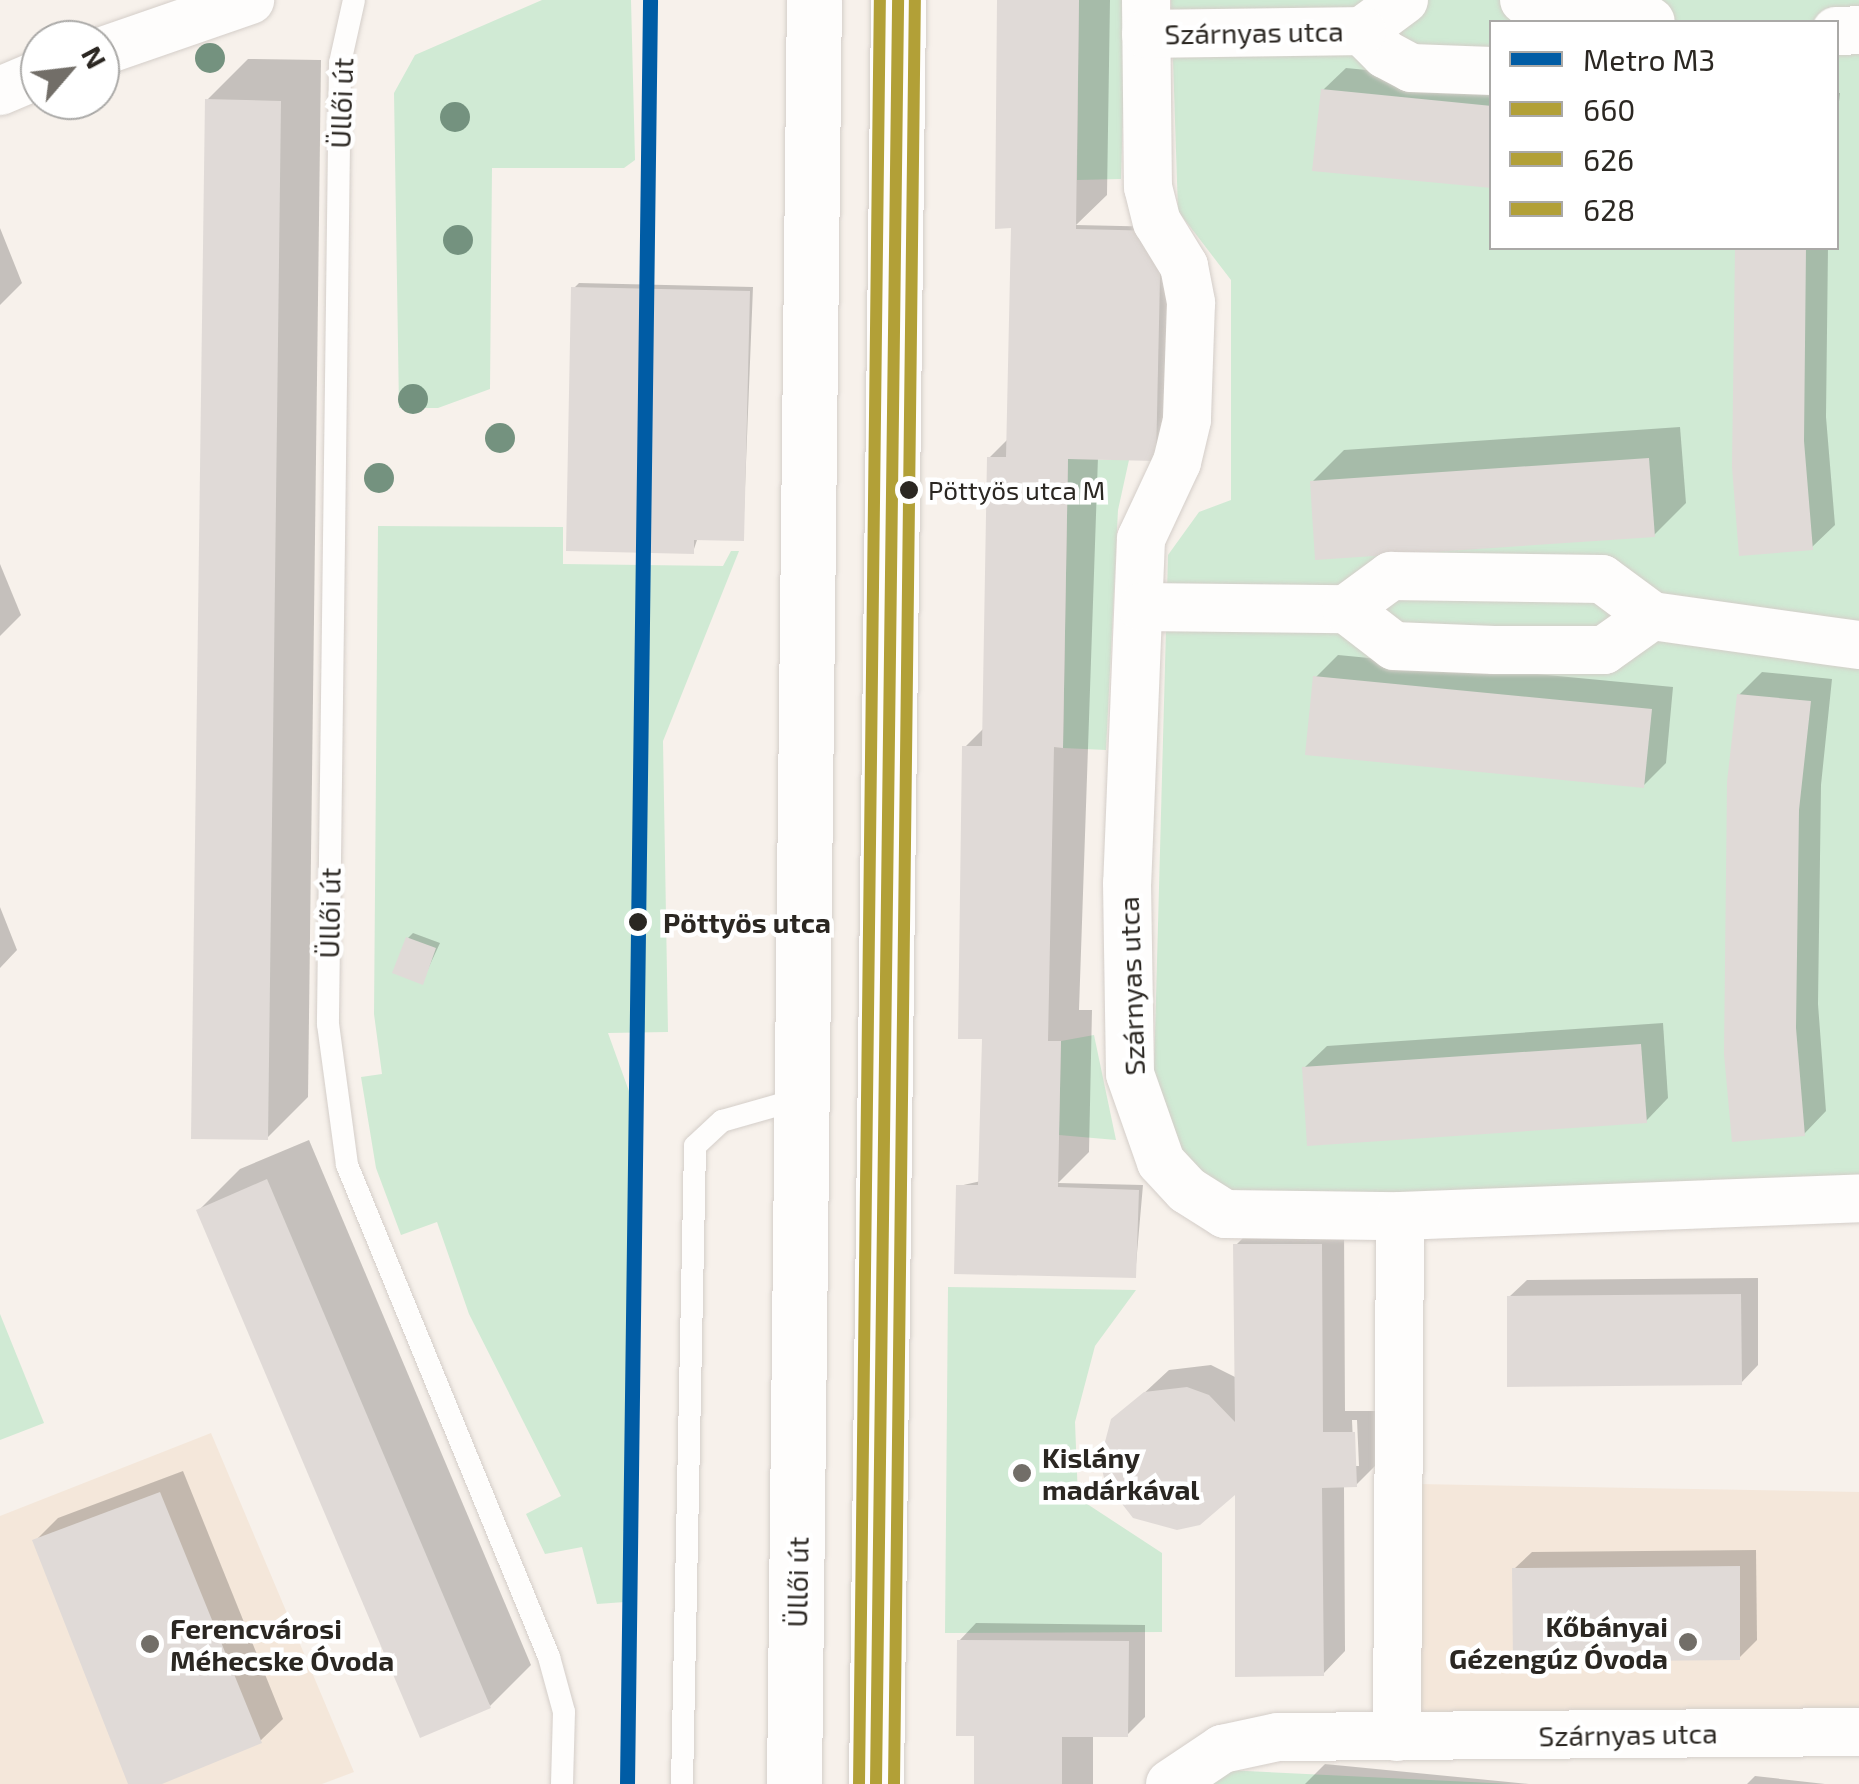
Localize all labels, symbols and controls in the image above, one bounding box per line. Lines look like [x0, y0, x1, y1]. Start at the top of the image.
street label: Szárnyas utca [1164, 14, 1344, 50]
north arrow [20, 20, 120, 120]
legend [1489, 20, 1839, 250]
text: N [75, 40, 114, 74]
text: Metro M3 [1583, 41, 1715, 77]
street label: Üllői út [323, 57, 359, 149]
text: 660 [1583, 91, 1635, 127]
text: 626 [1583, 141, 1634, 177]
text: 628 [1583, 191, 1635, 227]
place label: Pöttyös utca M [928, 474, 1105, 506]
marker: Pöttyös utca M [899, 480, 919, 500]
street label: Üllői út [311, 867, 347, 959]
street label: Szárnyas utca [1111, 896, 1151, 1076]
place label: Pöttyös utca [663, 905, 831, 939]
marker: Pöttyös utca [622, 906, 654, 938]
place label: Kislány madárkával [1042, 1440, 1200, 1506]
marker: Kislány madárkával [1011, 1462, 1033, 1484]
street label: Üllői út [779, 1536, 815, 1628]
place label: Kőbányai Gézengúz Óvoda [1449, 1609, 1668, 1675]
place label: Ferencvárosi Méhecske Óvoda [170, 1611, 394, 1677]
marker: Kőbányai Gézengúz Óvoda [1677, 1631, 1699, 1653]
marker: Ferencvárosi Méhecske Óvoda [139, 1633, 161, 1655]
street label: Szárnyas utca [1538, 1716, 1718, 1752]

